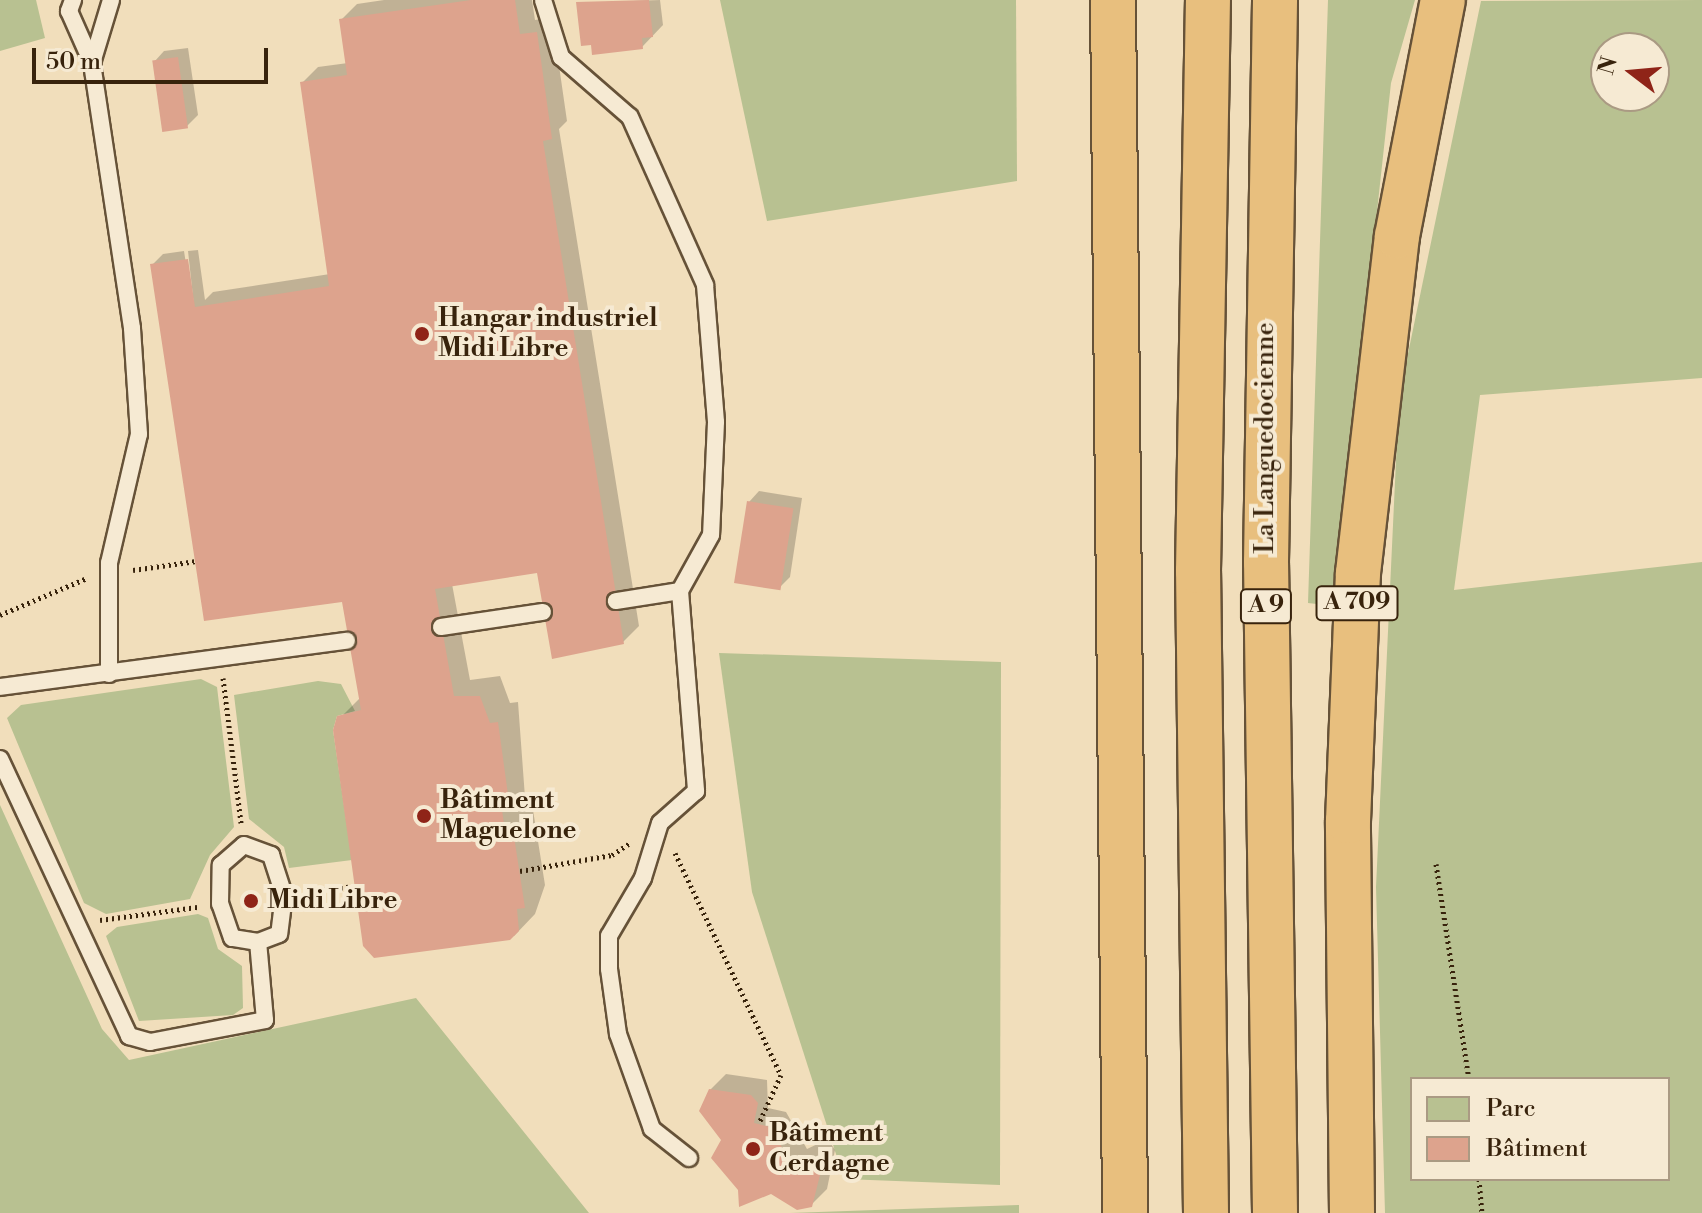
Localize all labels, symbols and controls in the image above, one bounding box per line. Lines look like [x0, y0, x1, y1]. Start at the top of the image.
scale bar [36, 32, 272, 82]
north arrow [1590, 32, 1670, 112]
text: 50 m [46, 47, 101, 77]
text: N [1593, 54, 1624, 78]
place label: Hangar industriel Midi Libre [438, 303, 658, 364]
street label: La Languedocienne [1250, 322, 1282, 554]
marker: Hangar industriel Midi Libre [413, 325, 431, 343]
road number: A 709 [1315, 583, 1399, 623]
road number: A 9 [1238, 586, 1294, 626]
place label: Bâtiment Maguelone [440, 785, 577, 846]
marker: Bâtiment Maguelone [415, 807, 433, 825]
place label: Midi Libre [267, 885, 398, 917]
marker: Midi Libre [242, 892, 260, 910]
legend [1410, 1077, 1670, 1181]
text: Parc [1486, 1094, 1536, 1124]
place label: Bâtiment Cerdagne [769, 1118, 890, 1180]
text: Bâtiment [1486, 1134, 1587, 1164]
marker: Bâtiment Cerdagne [744, 1140, 762, 1158]

